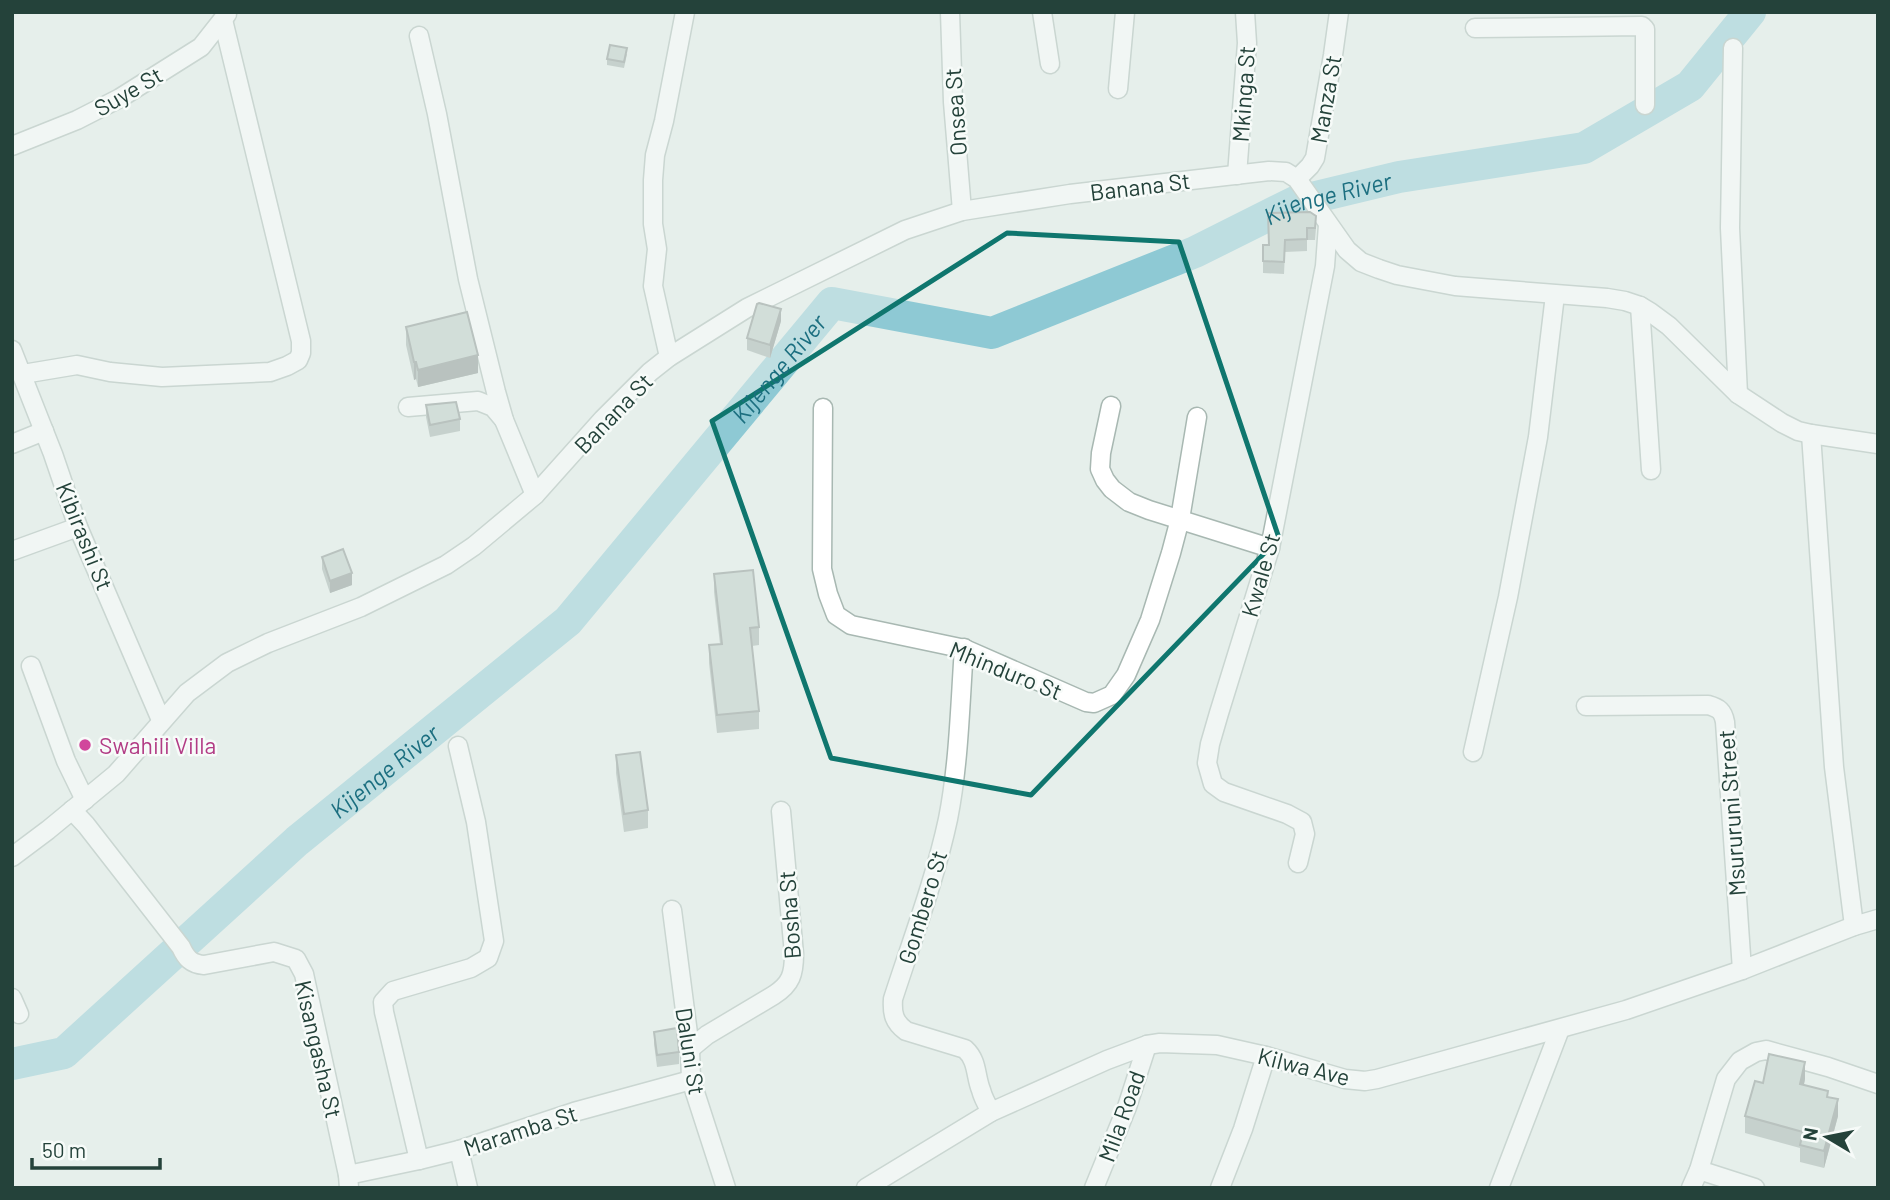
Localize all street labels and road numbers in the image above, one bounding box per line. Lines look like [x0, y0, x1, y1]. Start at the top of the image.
street label: Mkinga St [1226, 45, 1260, 143]
street label: Manza St [1303, 53, 1347, 145]
street label: Suye St [89, 60, 167, 122]
street label: Onsea St [938, 67, 972, 157]
street label: Banana St [1088, 166, 1192, 206]
street label: Banana St [568, 367, 658, 459]
street label: Kibirashi St [51, 478, 119, 594]
street label: Kwale St [1235, 530, 1285, 620]
street label: Mhinduro St [946, 635, 1066, 705]
street label: Msururuni Street [1711, 729, 1751, 897]
street label: Gombero St [891, 847, 953, 967]
street label: Bosha St [772, 870, 806, 960]
street label: Kisangasha St [290, 977, 348, 1121]
street label: Daluni St [670, 1005, 712, 1097]
street label: Kilwa Ave [1255, 1041, 1353, 1091]
street label: Mila Road [1092, 1067, 1150, 1165]
street label: Maramba St [460, 1098, 580, 1162]

